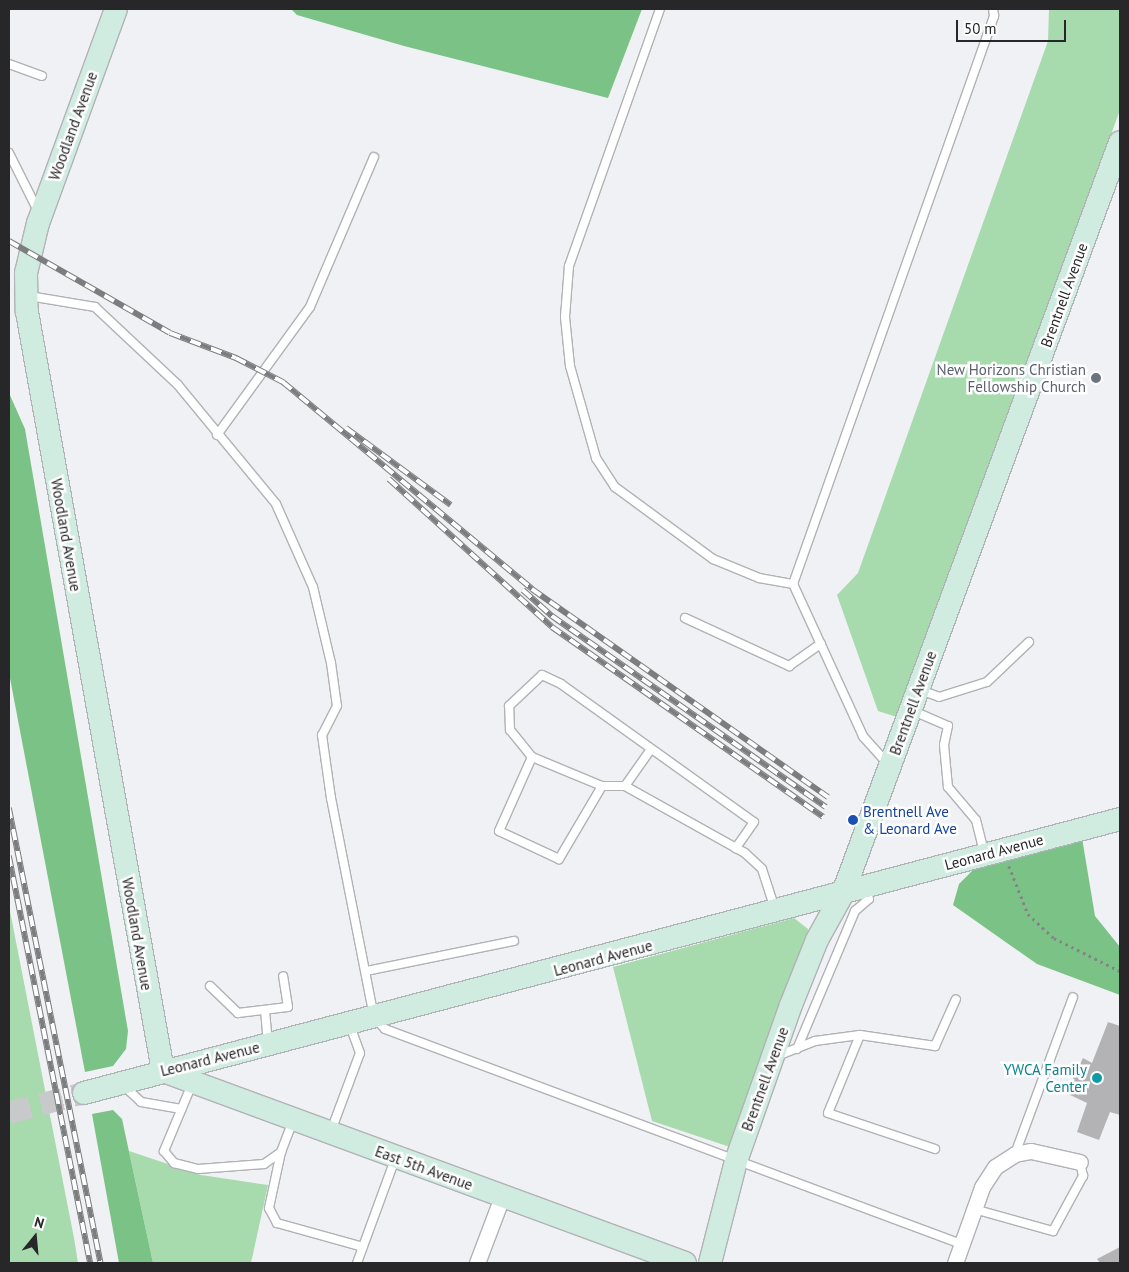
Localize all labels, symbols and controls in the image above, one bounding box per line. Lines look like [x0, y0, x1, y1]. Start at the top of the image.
scale bar [959, 10, 1069, 42]
text: 50 m [964, 19, 997, 38]
street label: Woodland Avenue [45, 69, 101, 183]
street label: Brentnell Avenue [1037, 240, 1091, 350]
place label: New Horizons Christian Fellowship Church [936, 360, 1086, 395]
marker: New Horizons Christian Fellowship Church [1090, 372, 1102, 384]
street label: Woodland Avenue [47, 477, 85, 593]
street label: Brentnell Avenue [886, 648, 940, 758]
place label: Brentnell Ave & Leonard Ave [863, 802, 957, 837]
marker: Brentnell Ave & Leonard Ave [847, 814, 859, 826]
street label: Leonard Avenue [942, 830, 1046, 874]
street label: Woodland Avenue [118, 876, 156, 992]
street label: Leonard Avenue [551, 936, 655, 980]
street label: Brentnell Avenue [738, 1024, 792, 1134]
street label: Leonard Avenue [158, 1038, 262, 1080]
place label: YWCA Family Center [1003, 1060, 1087, 1095]
marker: YWCA Family Center [1091, 1072, 1103, 1084]
street label: East 5th Avenue [372, 1142, 476, 1194]
north arrow [10, 1212, 60, 1262]
text: N [32, 1213, 46, 1233]

